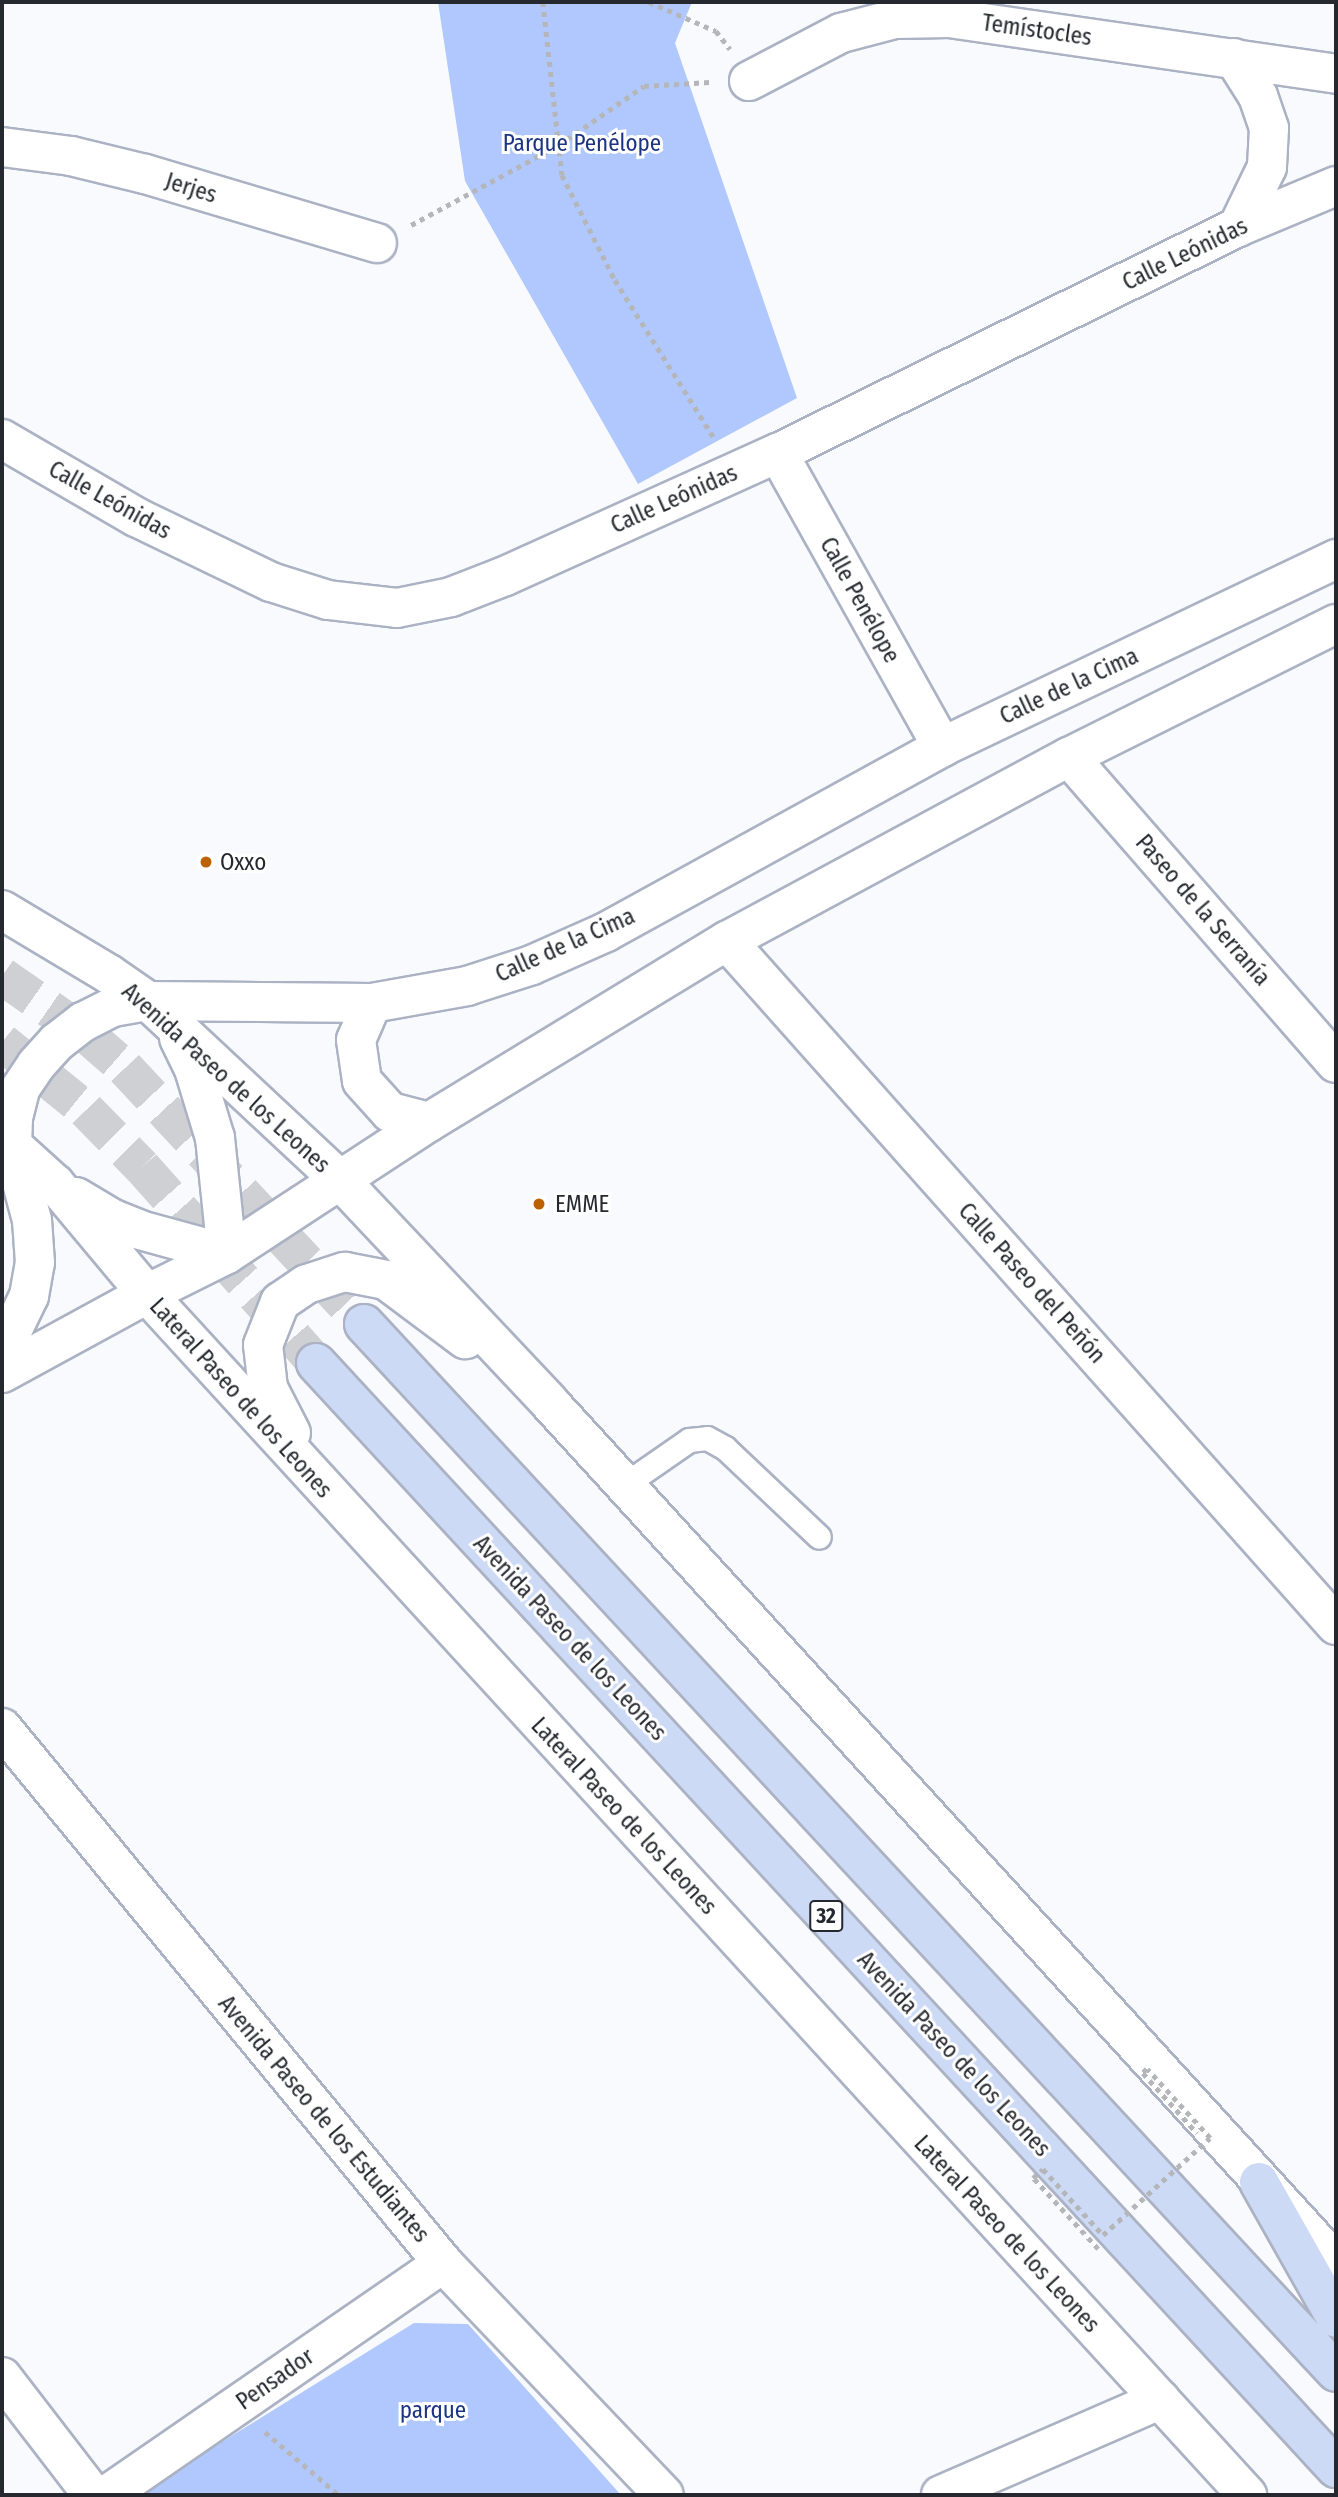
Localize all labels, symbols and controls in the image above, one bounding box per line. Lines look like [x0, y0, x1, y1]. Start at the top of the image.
street label: Temístocles [980, 9, 1094, 51]
park label: Parque Penélope [503, 129, 661, 157]
street label: Jerjes [162, 167, 220, 209]
street label: Calle Leónidas [1118, 212, 1252, 296]
street label: Calle Leónidas [44, 455, 176, 545]
street label: Calle Leónidas [606, 459, 742, 539]
street label: Calle Penélope [814, 532, 906, 668]
street label: Calle de la Cima [995, 642, 1143, 730]
street label: Paseo de la Serranía [1130, 829, 1276, 991]
place label: Oxxo [220, 848, 266, 876]
marker: Oxxo [198, 854, 214, 870]
street label: Calle de la Cima [491, 902, 639, 988]
street label: Avenida Paseo de los Leones [116, 977, 336, 1179]
place label: EMME [555, 1190, 609, 1218]
marker: EMME [529, 1194, 549, 1214]
street label: Calle Paseo del Peñón [953, 1197, 1111, 1369]
street label: Lateral Paseo de los Leones [144, 1292, 338, 1504]
street label: Avenida Paseo de los Leones [468, 1530, 672, 1746]
street label: Lateral Paseo de los Leones [526, 1712, 722, 1920]
road number: 32 [808, 1898, 844, 1934]
street label: Avenida Paseo de los Leones [852, 1946, 1056, 2162]
street label: Avenida Paseo de los Estudiantes [213, 1990, 435, 2248]
street label: Lateral Paseo de los Leones [909, 2130, 1105, 2338]
street label: Pensador [231, 2342, 319, 2416]
park label: parque [400, 2396, 466, 2424]

